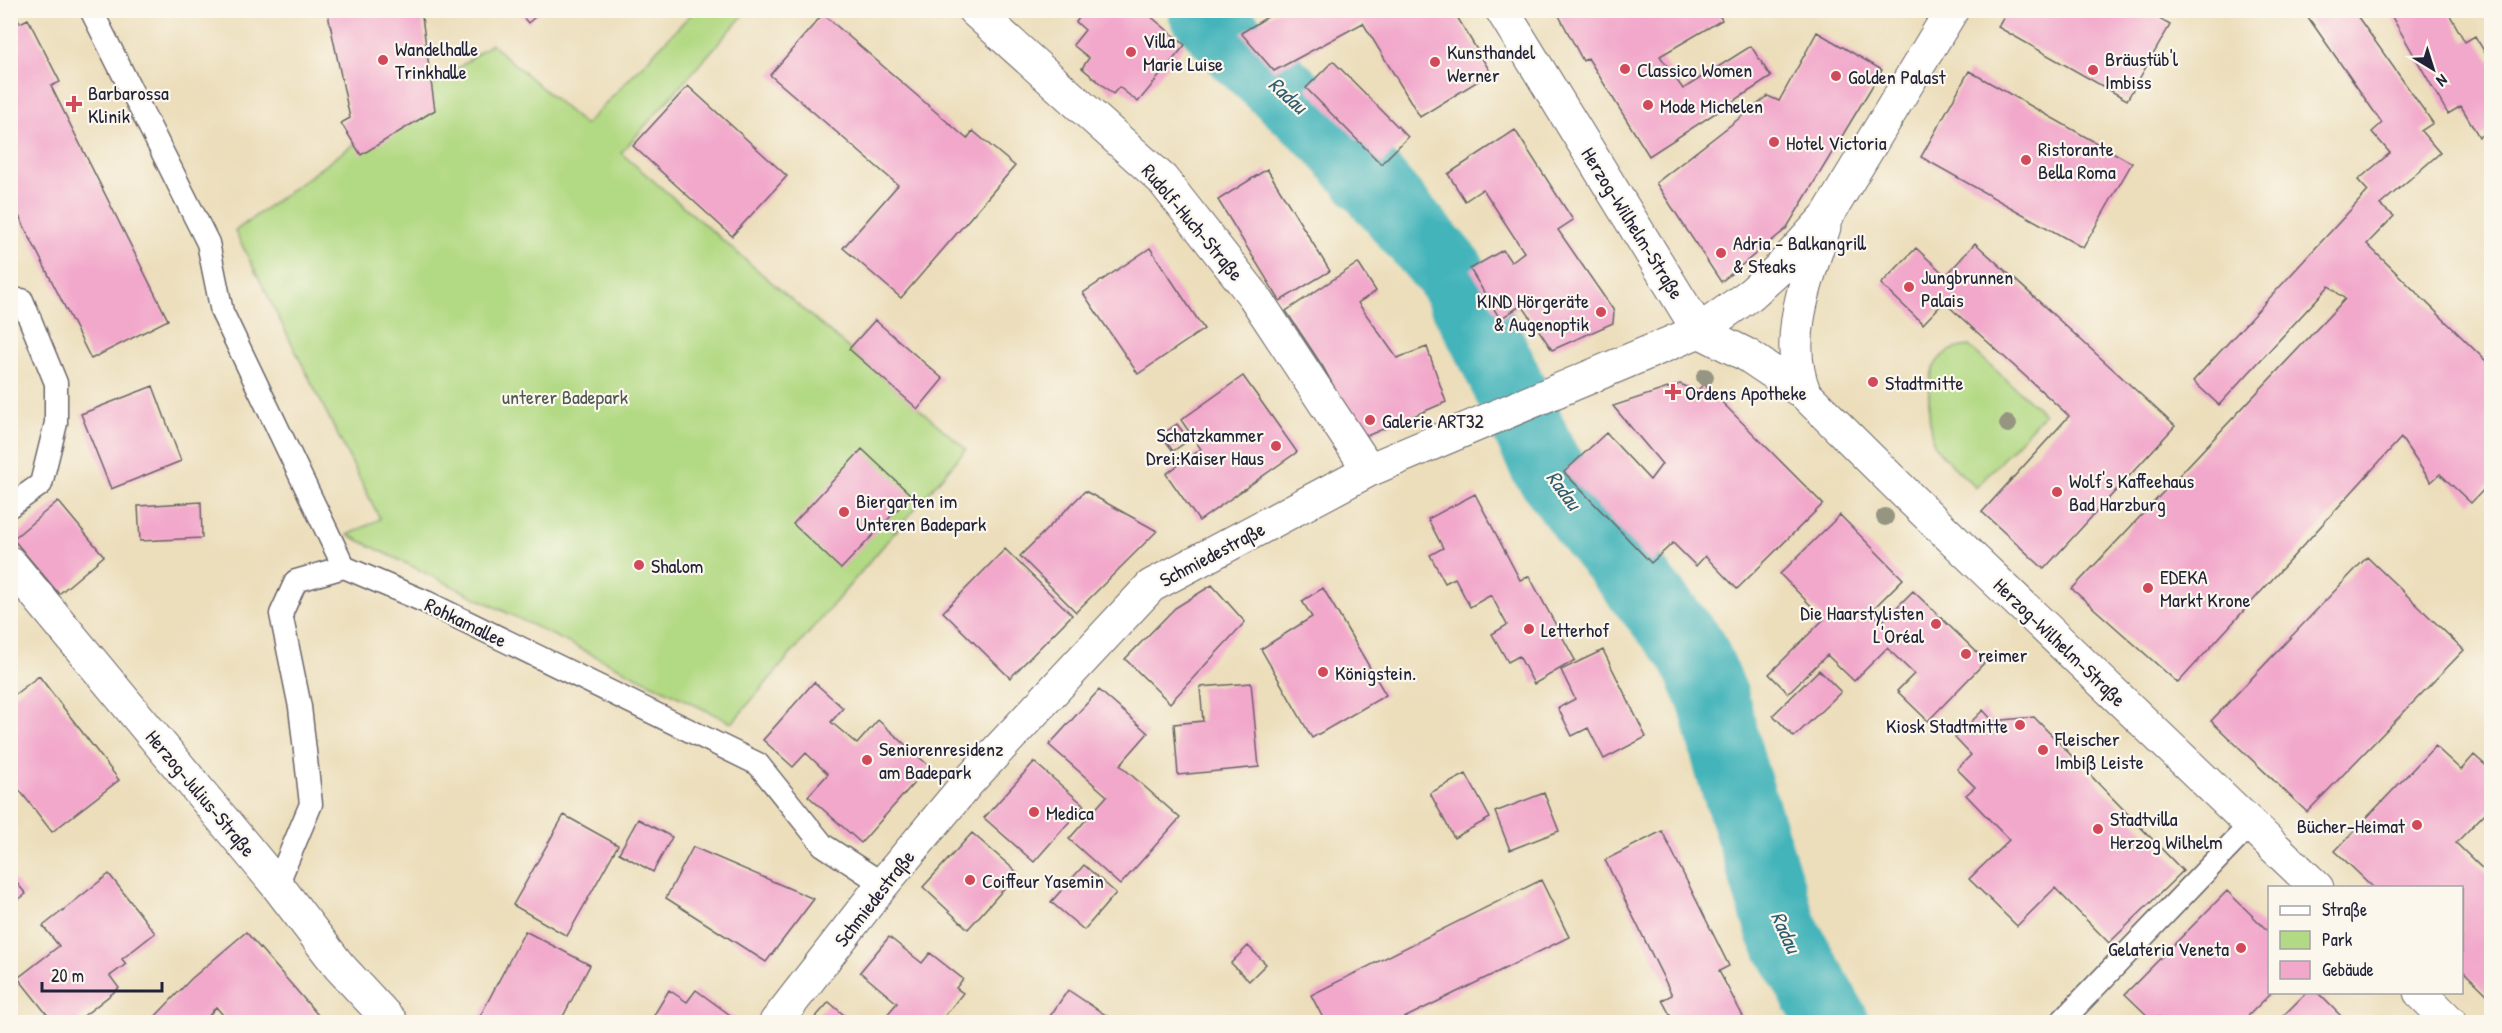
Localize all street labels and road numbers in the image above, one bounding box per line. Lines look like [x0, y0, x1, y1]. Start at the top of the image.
street label: Herzog-Wilhelm-Straße [1575, 142, 1691, 304]
street label: Rudolf-Huch-Straße [1136, 158, 1250, 286]
street label: Schmiedestraße [1155, 515, 1269, 593]
street label: Herzog-Wilhelm-Straße [1988, 572, 2132, 712]
street label: Rohkamallee [421, 591, 511, 653]
street label: Herzog-Julius-Straße [140, 724, 262, 862]
street label: Schmiedestraße [828, 844, 920, 952]

